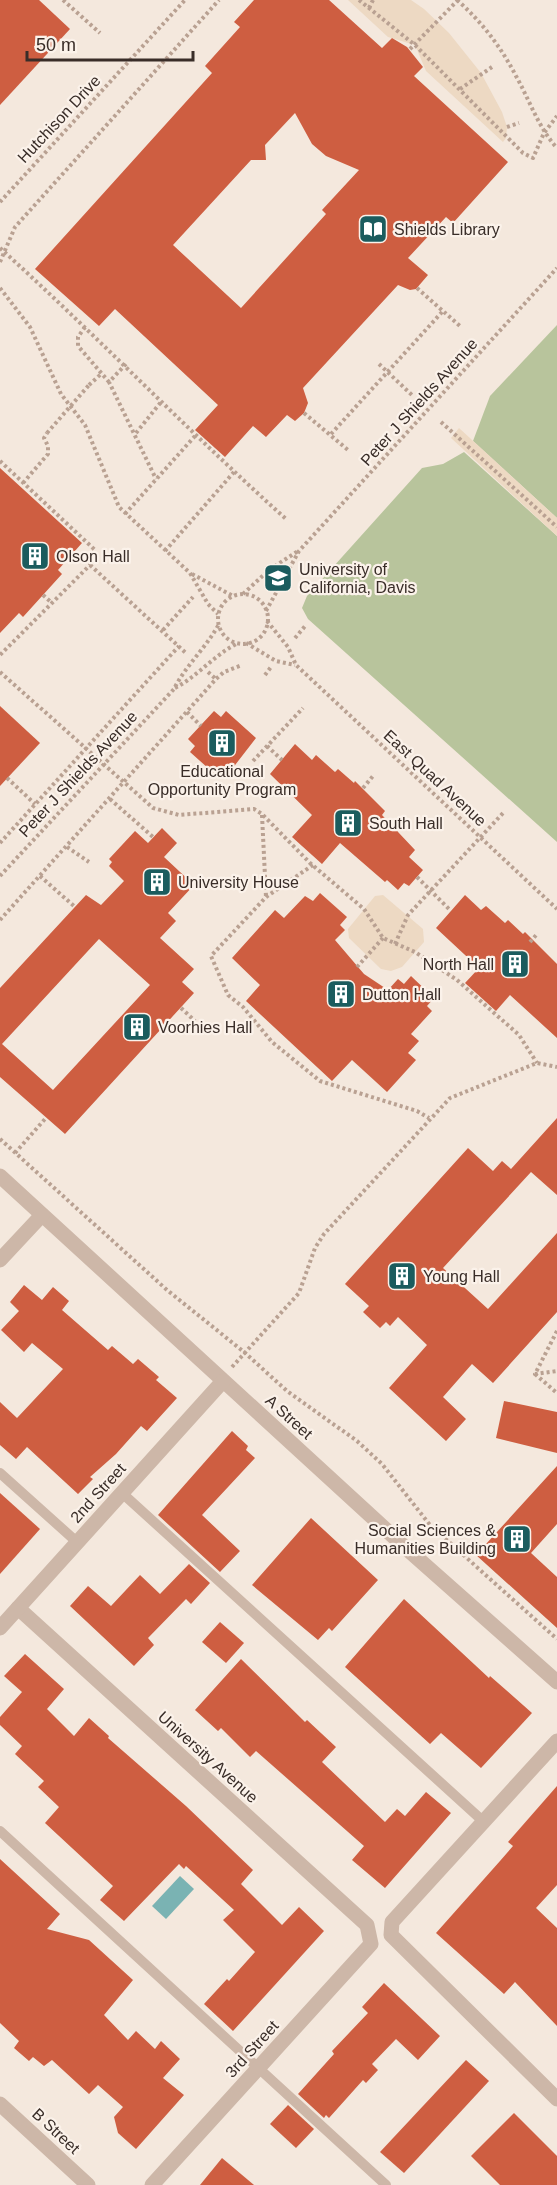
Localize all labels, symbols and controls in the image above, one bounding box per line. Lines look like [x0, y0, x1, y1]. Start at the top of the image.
scale bar [27, 24, 194, 62]
text: 50 m [36, 35, 76, 55]
street label: Hutchison Drive [14, 72, 104, 166]
library icon: Shields Library [357, 213, 389, 245]
place label: Shields Library [394, 221, 500, 238]
street label: Peter J Shields Avenue [357, 335, 481, 469]
building icon: Olson Hall [19, 540, 51, 572]
place label: Olson Hall [56, 548, 130, 565]
place label: University of California, Davis [299, 561, 415, 596]
school or university icon: University of California, Davis [262, 562, 294, 594]
street label: Peter J Shields Avenue [15, 708, 141, 840]
street label: East Quad Avenue [381, 726, 490, 830]
building icon: Educational Opportunity Program [206, 727, 238, 759]
place label: Educational Opportunity Program [148, 763, 296, 798]
building icon: South Hall [332, 807, 364, 839]
place label: South Hall [369, 815, 443, 832]
building icon: University House [141, 866, 173, 898]
place label: University House [178, 874, 299, 891]
building icon: North Hall [499, 948, 531, 980]
place label: North Hall [423, 956, 494, 973]
building icon: Dutton Hall [325, 978, 357, 1010]
place label: Dutton Hall [362, 986, 441, 1003]
building icon: Voorhies Hall [121, 1011, 153, 1043]
place label: Voorhies Hall [158, 1019, 252, 1036]
building icon: Young Hall [386, 1260, 418, 1292]
place label: Young Hall [423, 1268, 500, 1285]
street label: A Street [262, 1392, 316, 1443]
street label: 2nd Street [67, 1459, 129, 1526]
place label: Social Sciences & Humanities Building [355, 1522, 496, 1557]
building icon: Social Sciences & Humanities Building [501, 1523, 533, 1555]
street label: University Avenue [155, 1708, 261, 1806]
street label: 3rd Street [222, 2017, 282, 2081]
street label: B Street [29, 2105, 83, 2157]

